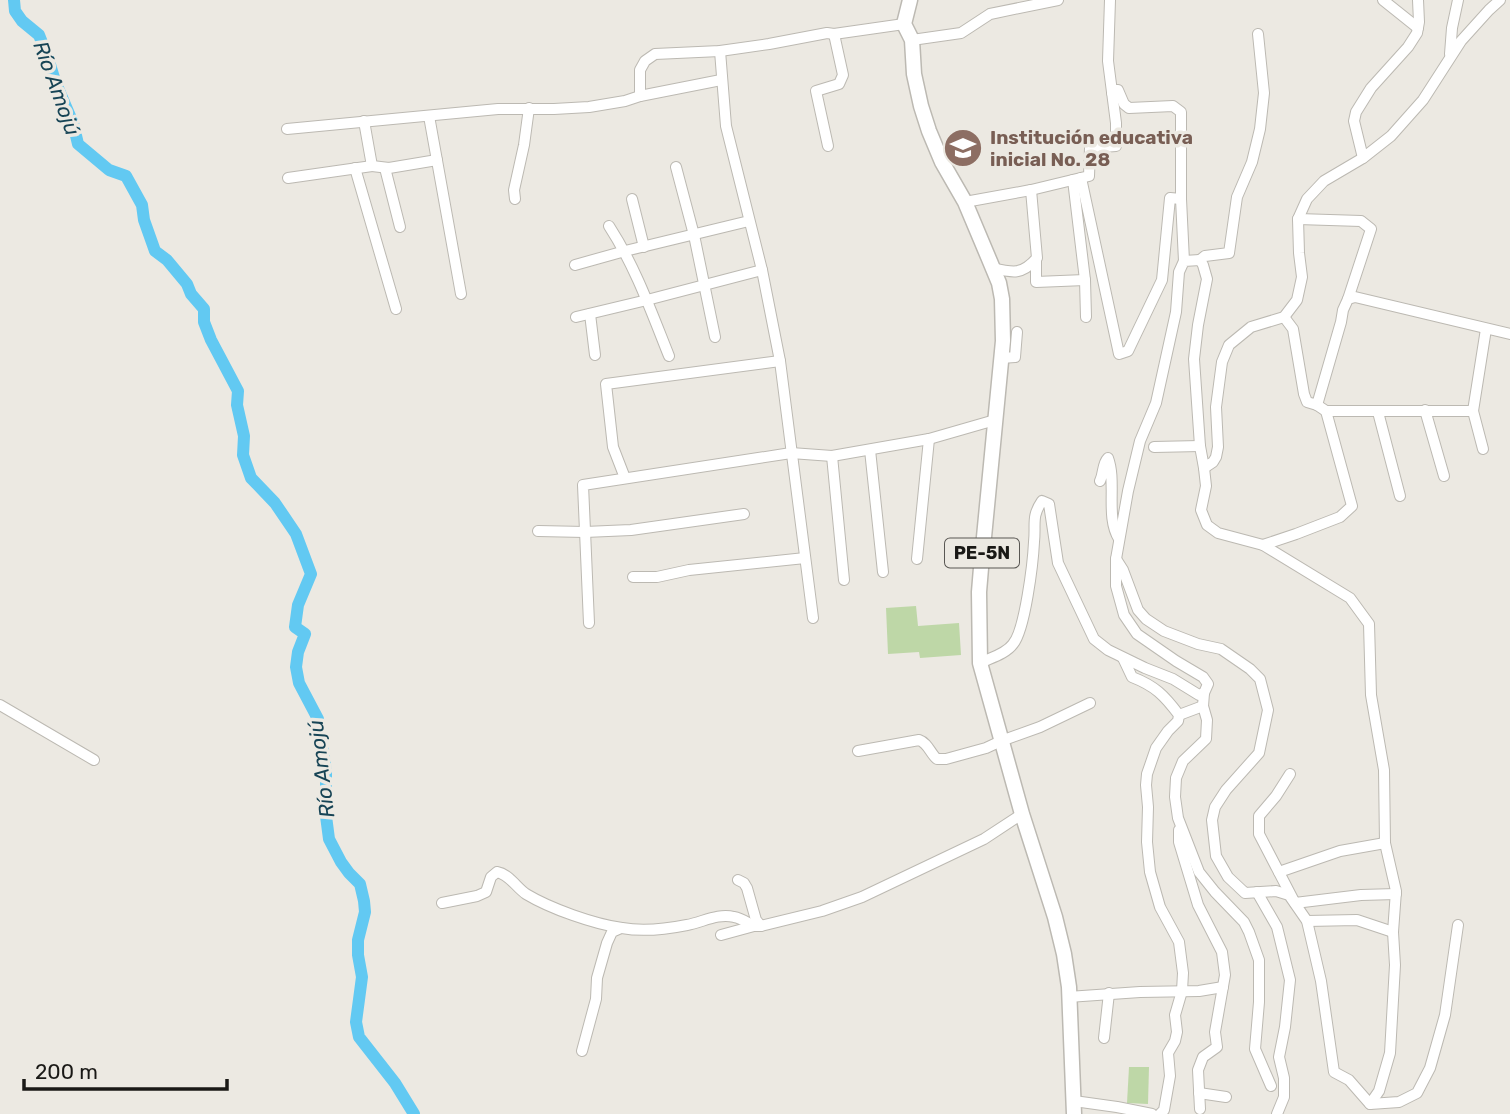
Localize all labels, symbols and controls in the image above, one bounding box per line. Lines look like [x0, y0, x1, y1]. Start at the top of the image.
water label: Río Amojú [28, 37, 86, 139]
place label: Institución educativa inicial No. 28 [990, 126, 1193, 171]
school or university icon: Institución educativa inicial No. 28 [942, 127, 984, 169]
road number: PE-5N [945, 538, 1019, 568]
water label: Río Amojú [303, 718, 339, 819]
scale bar [24, 1048, 228, 1092]
text: 200 m [35, 1059, 98, 1084]

